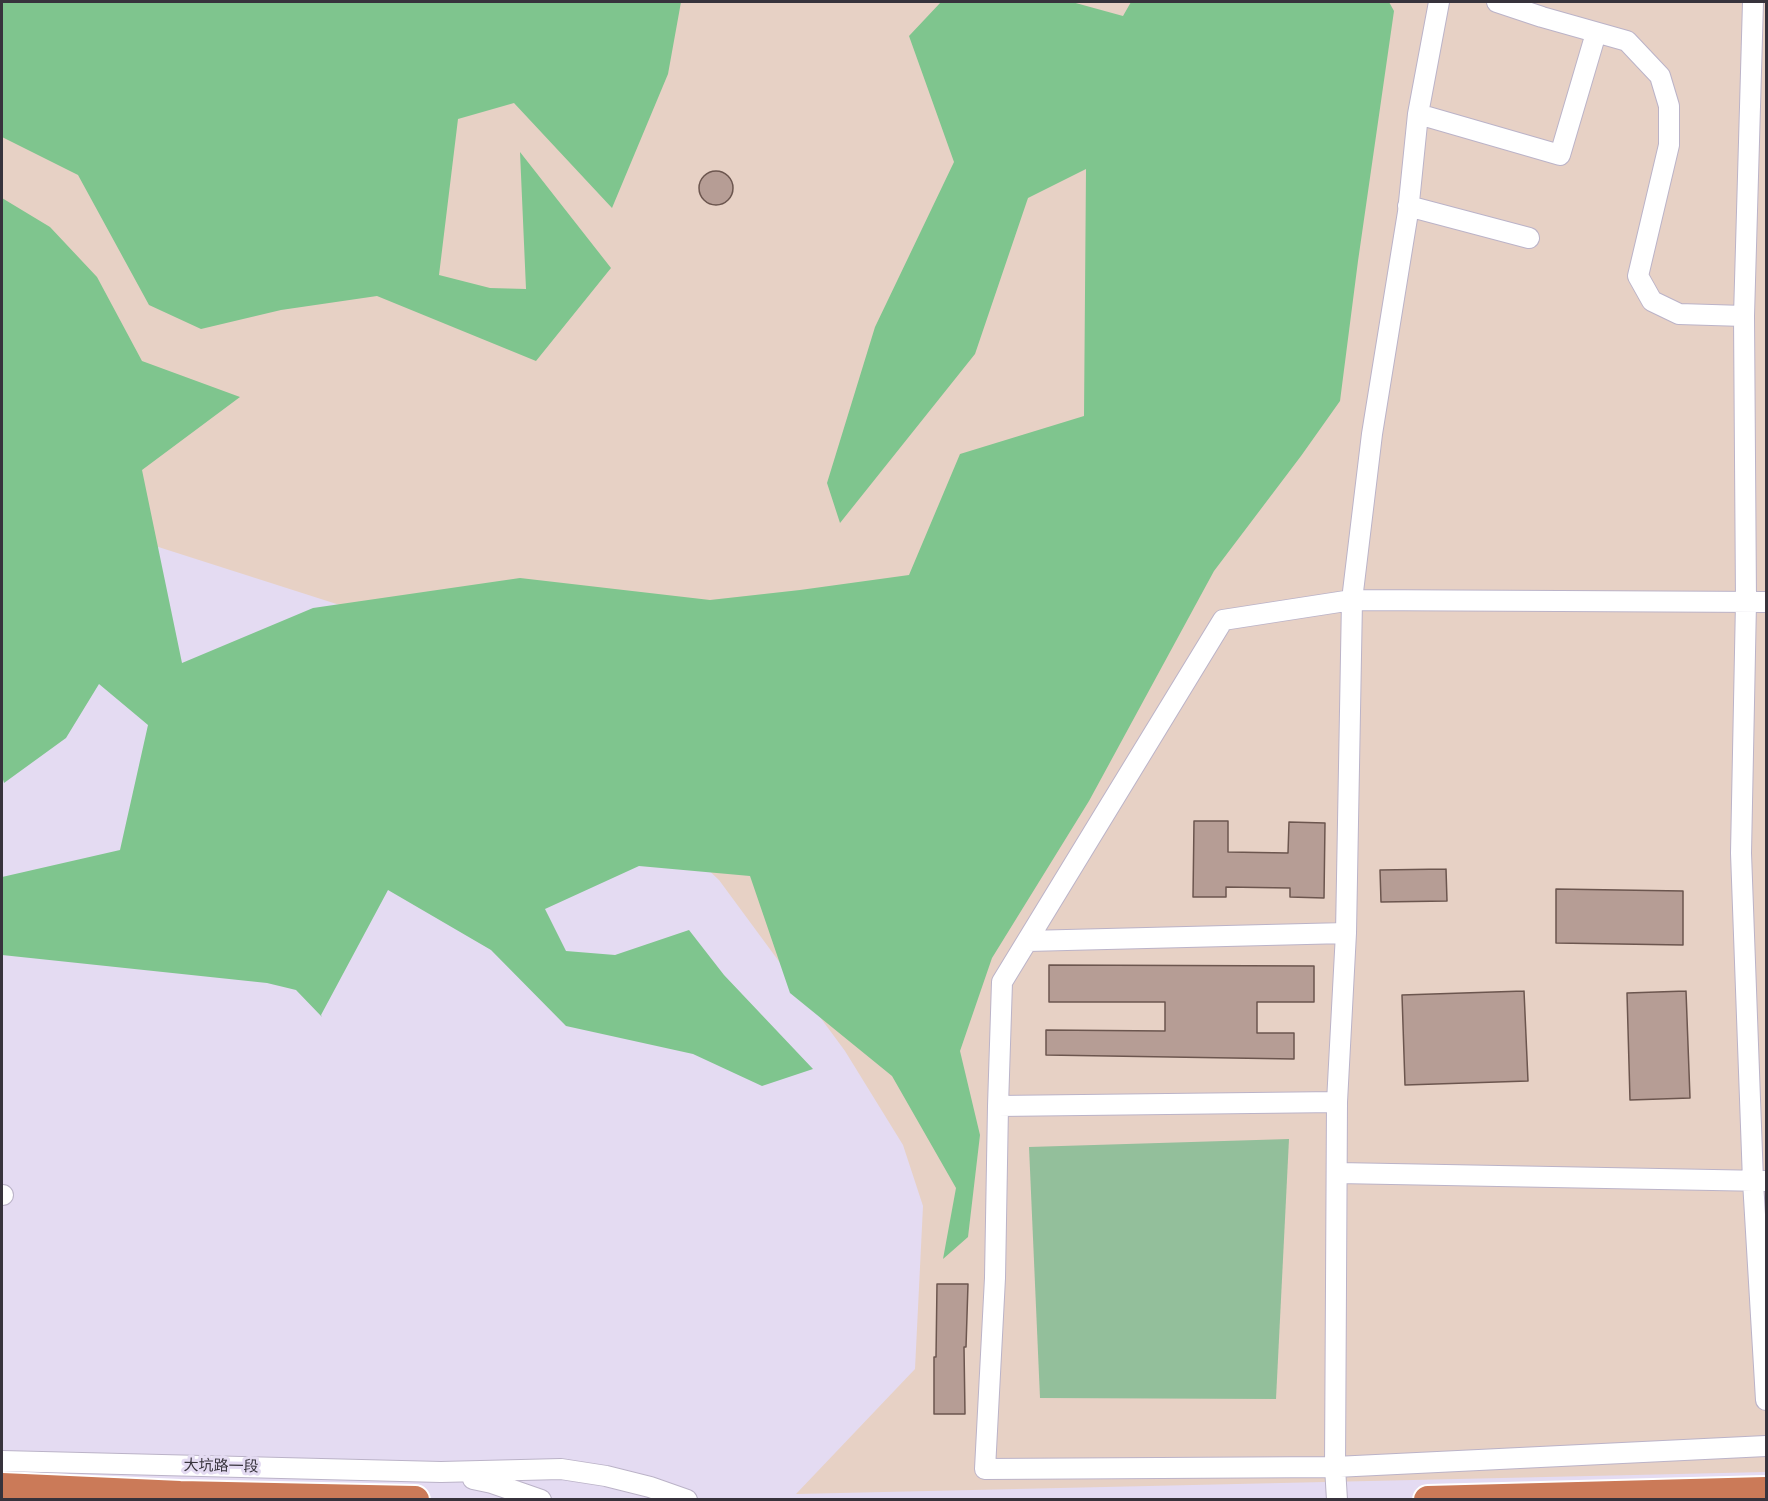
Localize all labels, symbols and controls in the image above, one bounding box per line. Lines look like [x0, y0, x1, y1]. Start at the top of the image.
street label: 大坑路一段 [183, 1457, 259, 1477]

